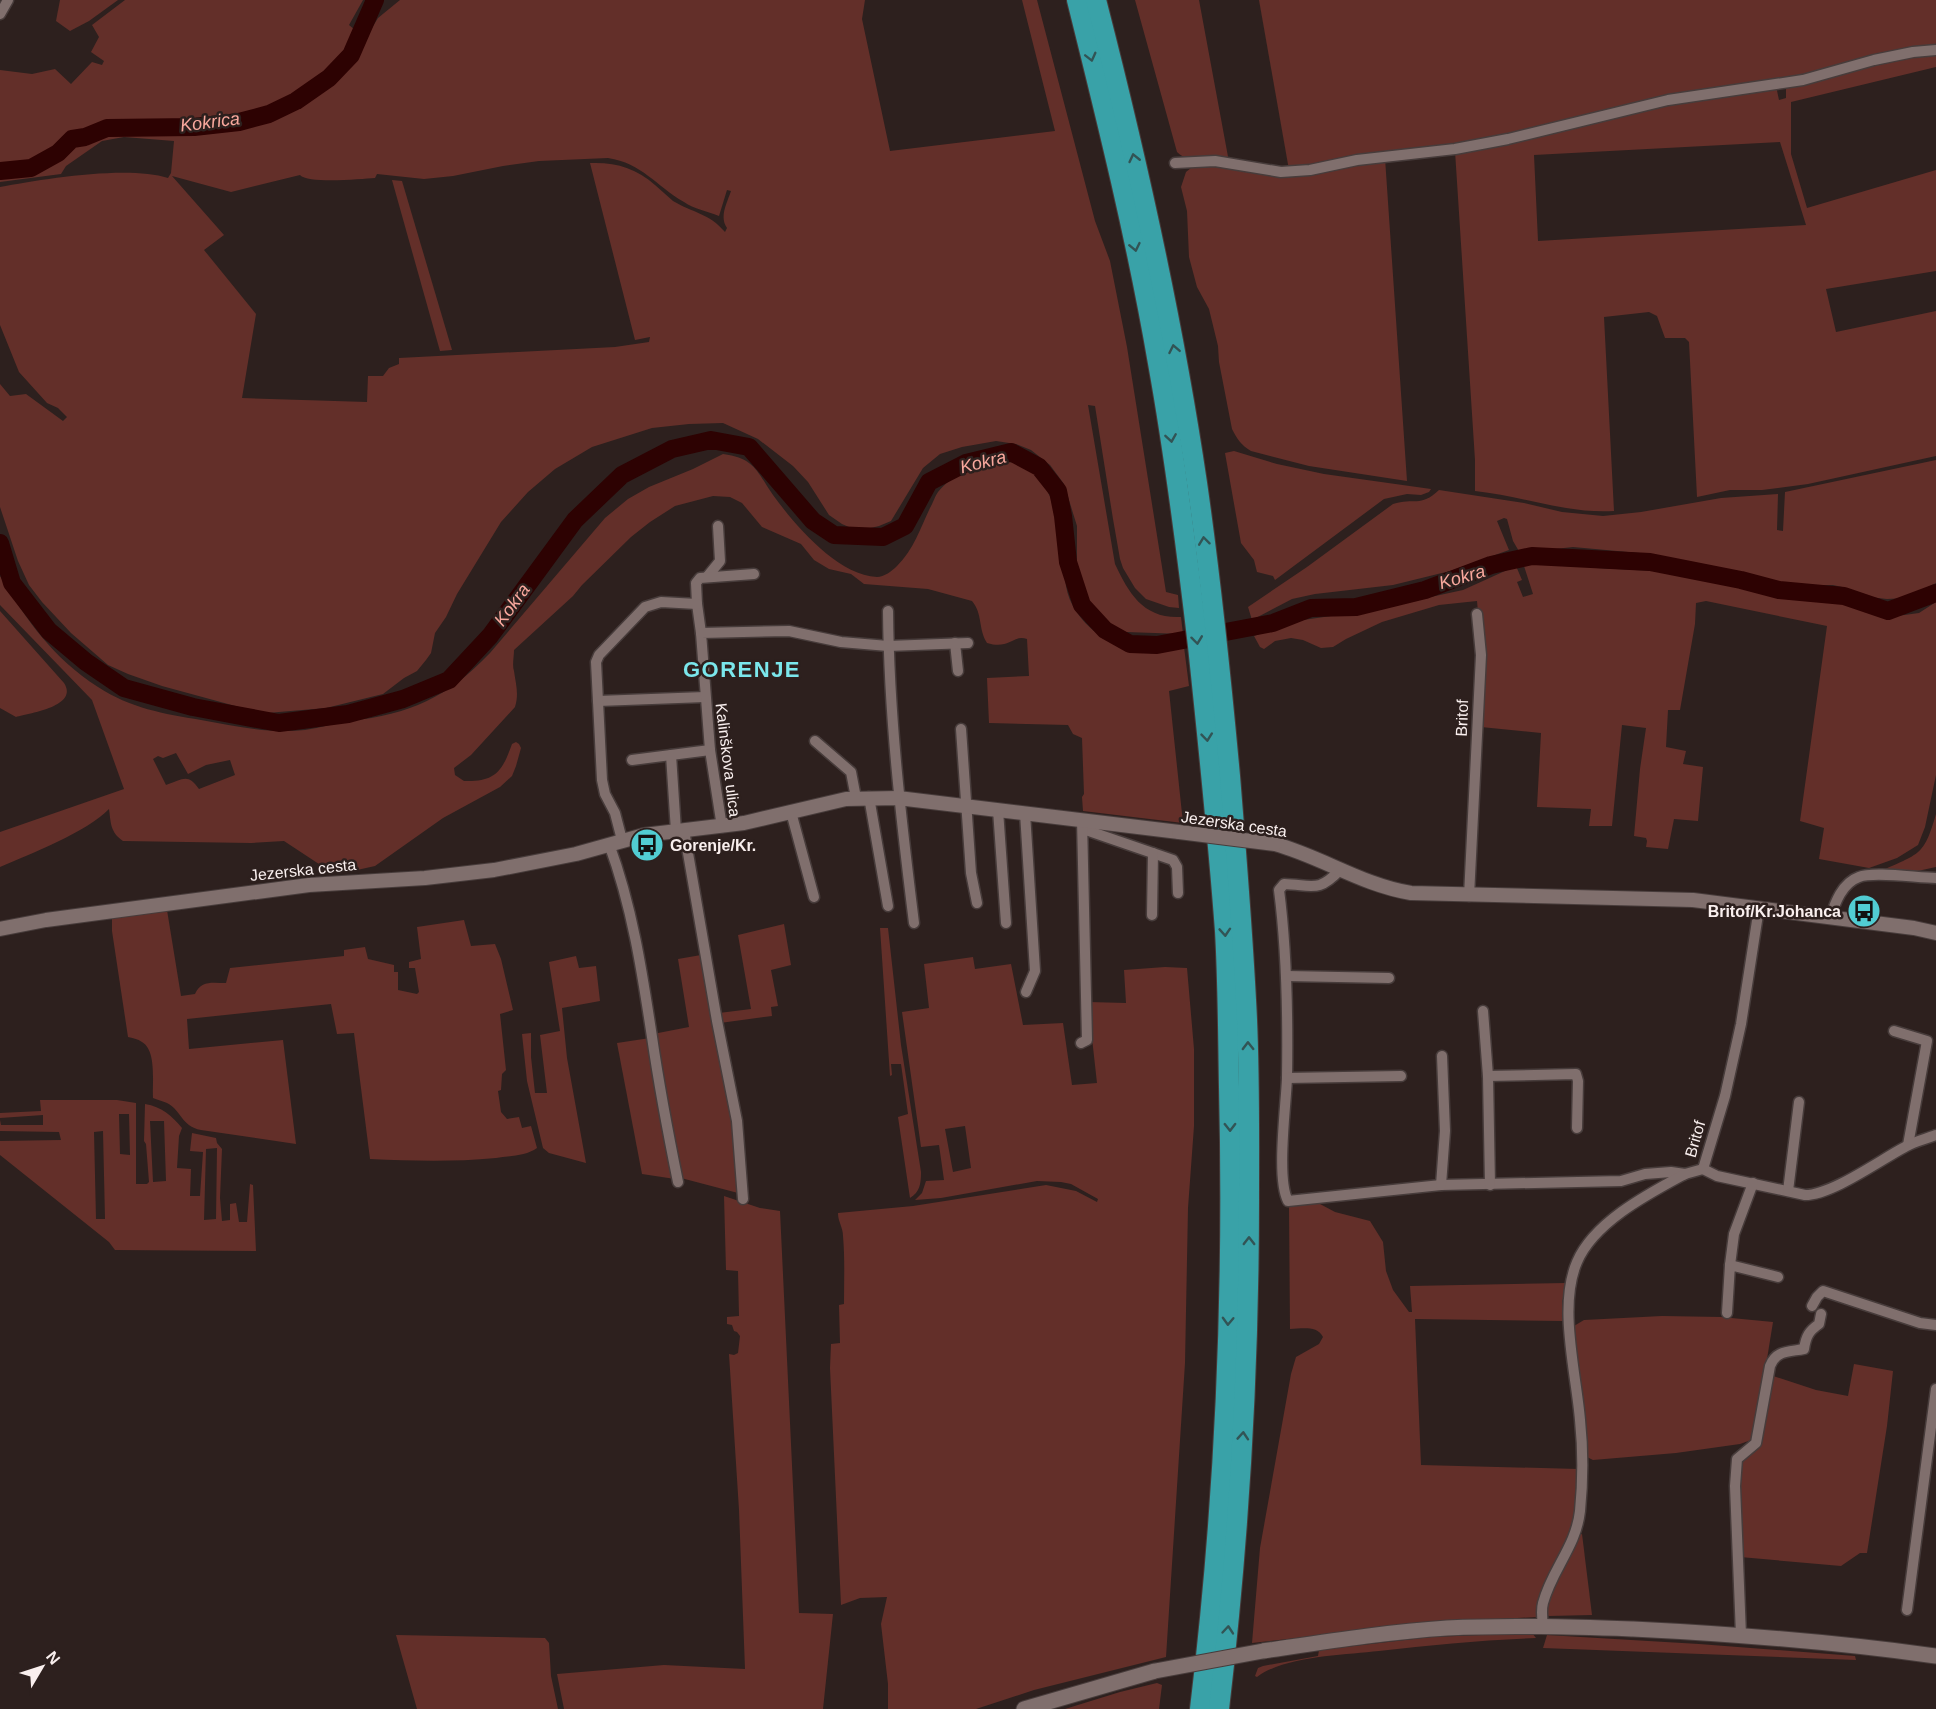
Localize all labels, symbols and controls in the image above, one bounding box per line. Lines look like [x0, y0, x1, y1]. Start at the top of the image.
one-way arrow [1084, 51, 1096, 62]
water label: Kokrica [179, 108, 241, 136]
one-way arrow [1129, 153, 1142, 163]
one-way arrow [1128, 241, 1141, 251]
one-way arrow [1168, 344, 1181, 354]
one-way arrow [1164, 433, 1177, 443]
water label: Kokra [958, 447, 1008, 477]
one-way arrow [1199, 537, 1211, 546]
water label: Kokra [1437, 561, 1487, 593]
water label: Kokra [490, 580, 534, 630]
one-way arrow [1190, 636, 1203, 645]
district label: GORENJE [683, 657, 801, 682]
street label: Britof [1453, 698, 1471, 737]
street label: Kalinškova ulica [713, 702, 743, 818]
one-way arrow [1200, 733, 1213, 742]
street label: Jezerska cesta [1180, 808, 1288, 840]
bus stop icon: Gorenje/Kr. [629, 827, 665, 863]
place label: Gorenje/Kr. [670, 837, 756, 854]
street label: Jezerska cesta [249, 856, 357, 884]
bus stop icon: Britof/Kr.Johanca [1846, 893, 1882, 929]
place label: Britof/Kr.Johanca [1708, 903, 1841, 920]
one-way arrow [1218, 927, 1231, 936]
one-way arrow [1241, 1041, 1254, 1050]
street label: Britof [1682, 1118, 1708, 1159]
one-way arrow [1224, 1122, 1236, 1131]
one-way arrow [1243, 1236, 1255, 1245]
one-way arrow [1222, 1317, 1234, 1326]
one-way arrow [1236, 1431, 1249, 1440]
one-way arrow [1221, 1625, 1234, 1635]
north arrow [12, 1637, 72, 1697]
text: N [43, 1648, 64, 1668]

